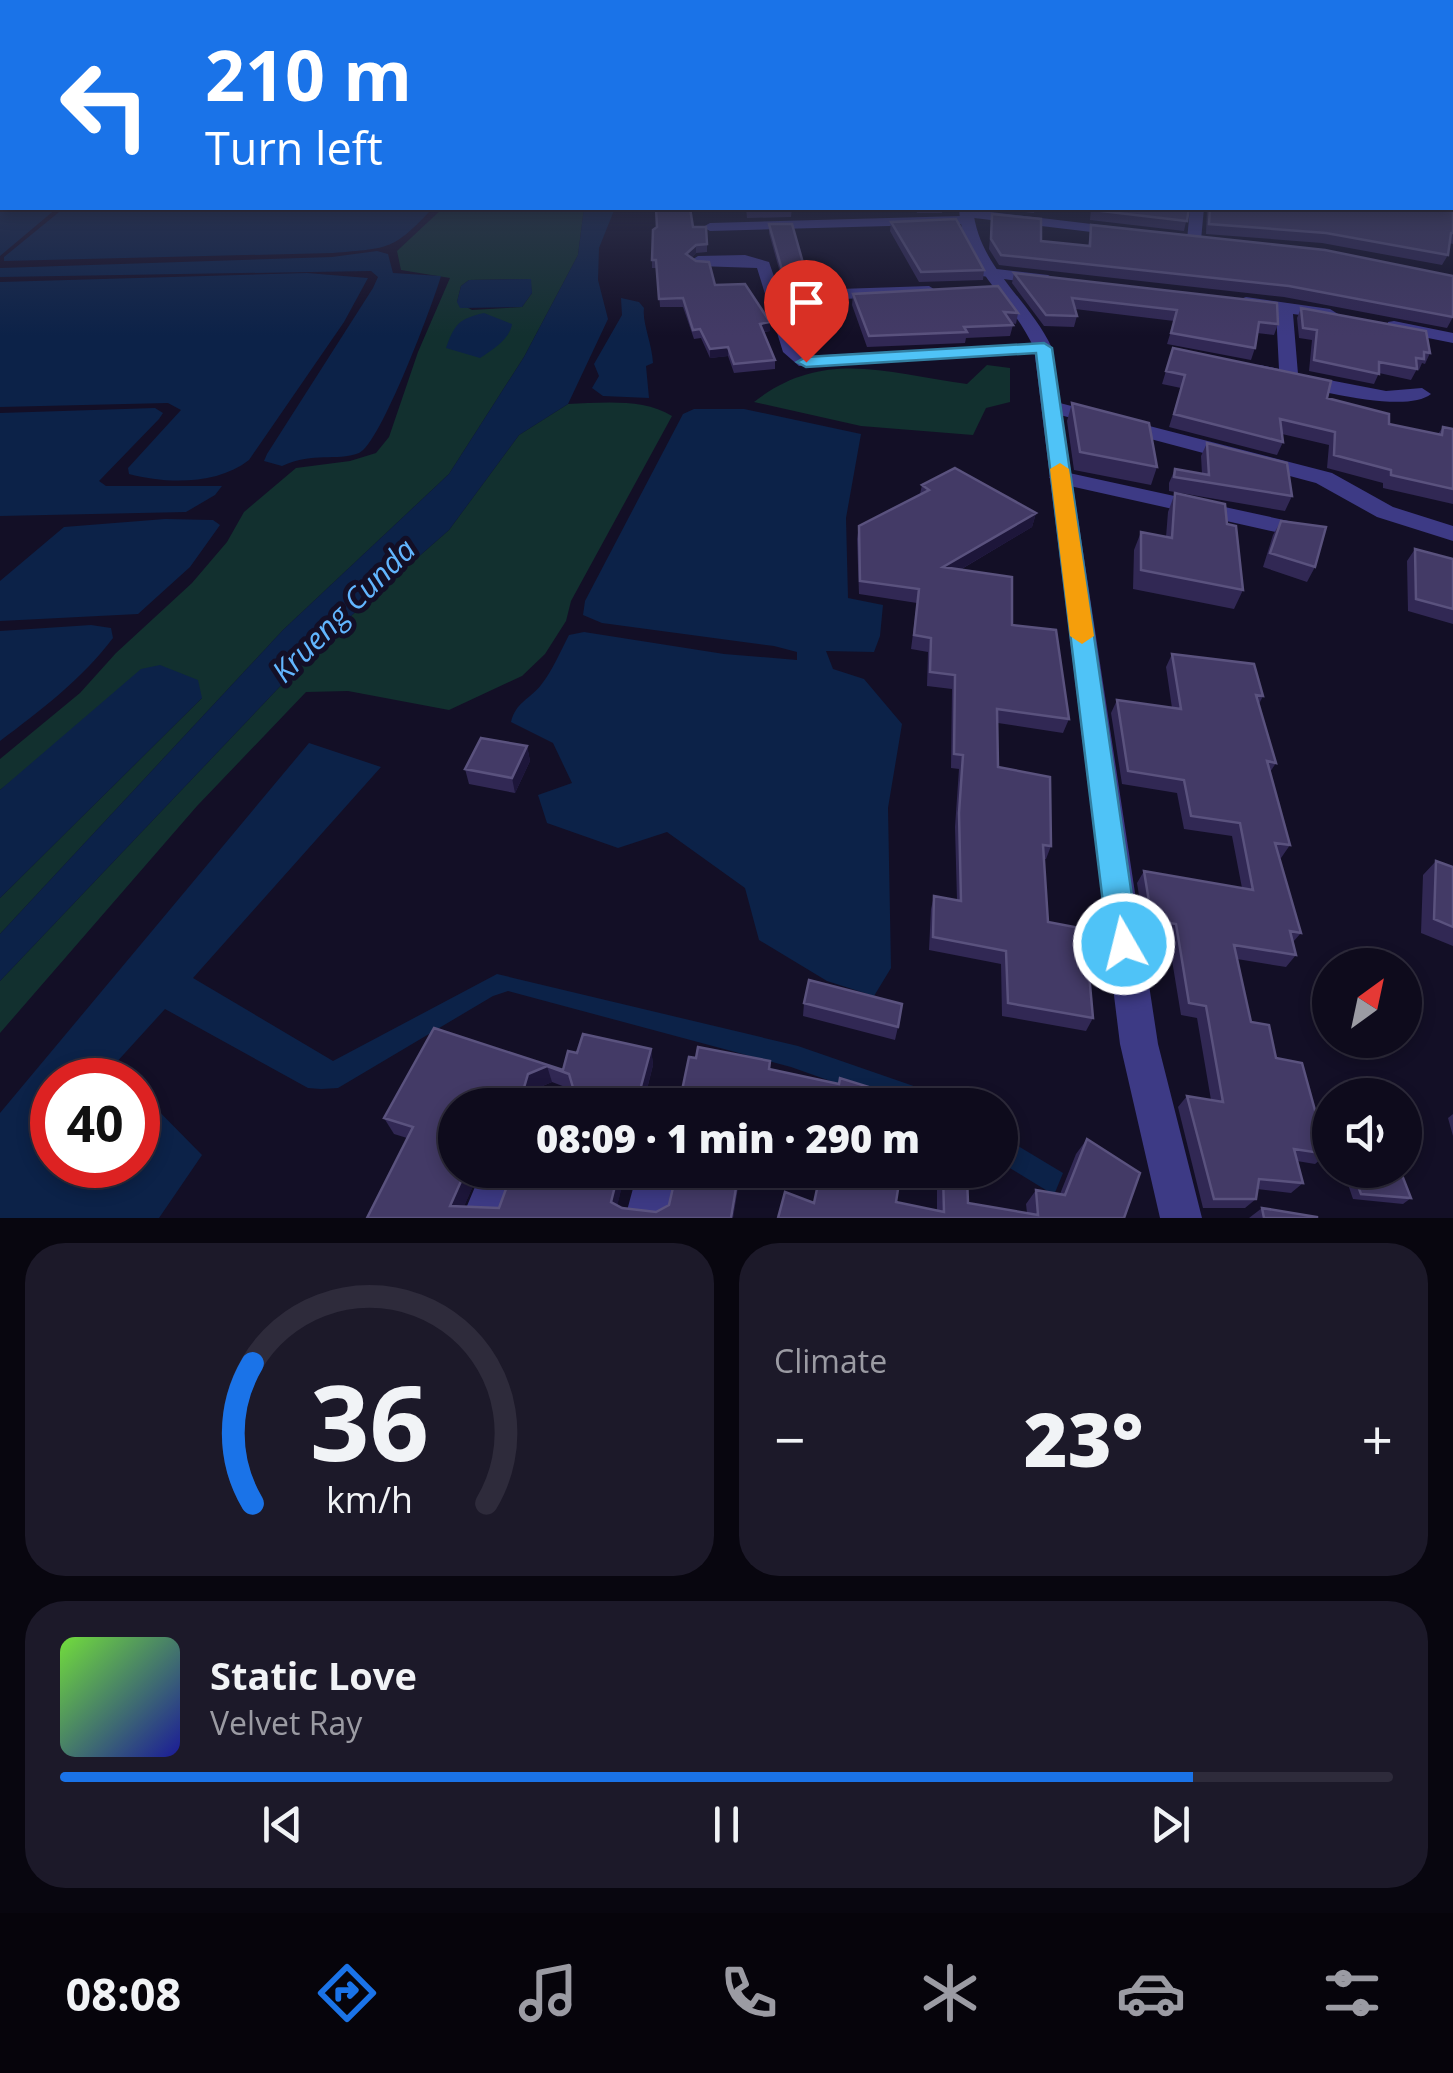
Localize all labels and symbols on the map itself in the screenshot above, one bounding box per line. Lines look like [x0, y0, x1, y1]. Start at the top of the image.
pin [764, 260, 849, 363]
water label: Krueng Cunda [262, 529, 424, 691]
position arrow [1072, 892, 1176, 996]
north arrow [1312, 948, 1422, 1058]
speed limit sign: 40 [30, 1058, 160, 1188]

